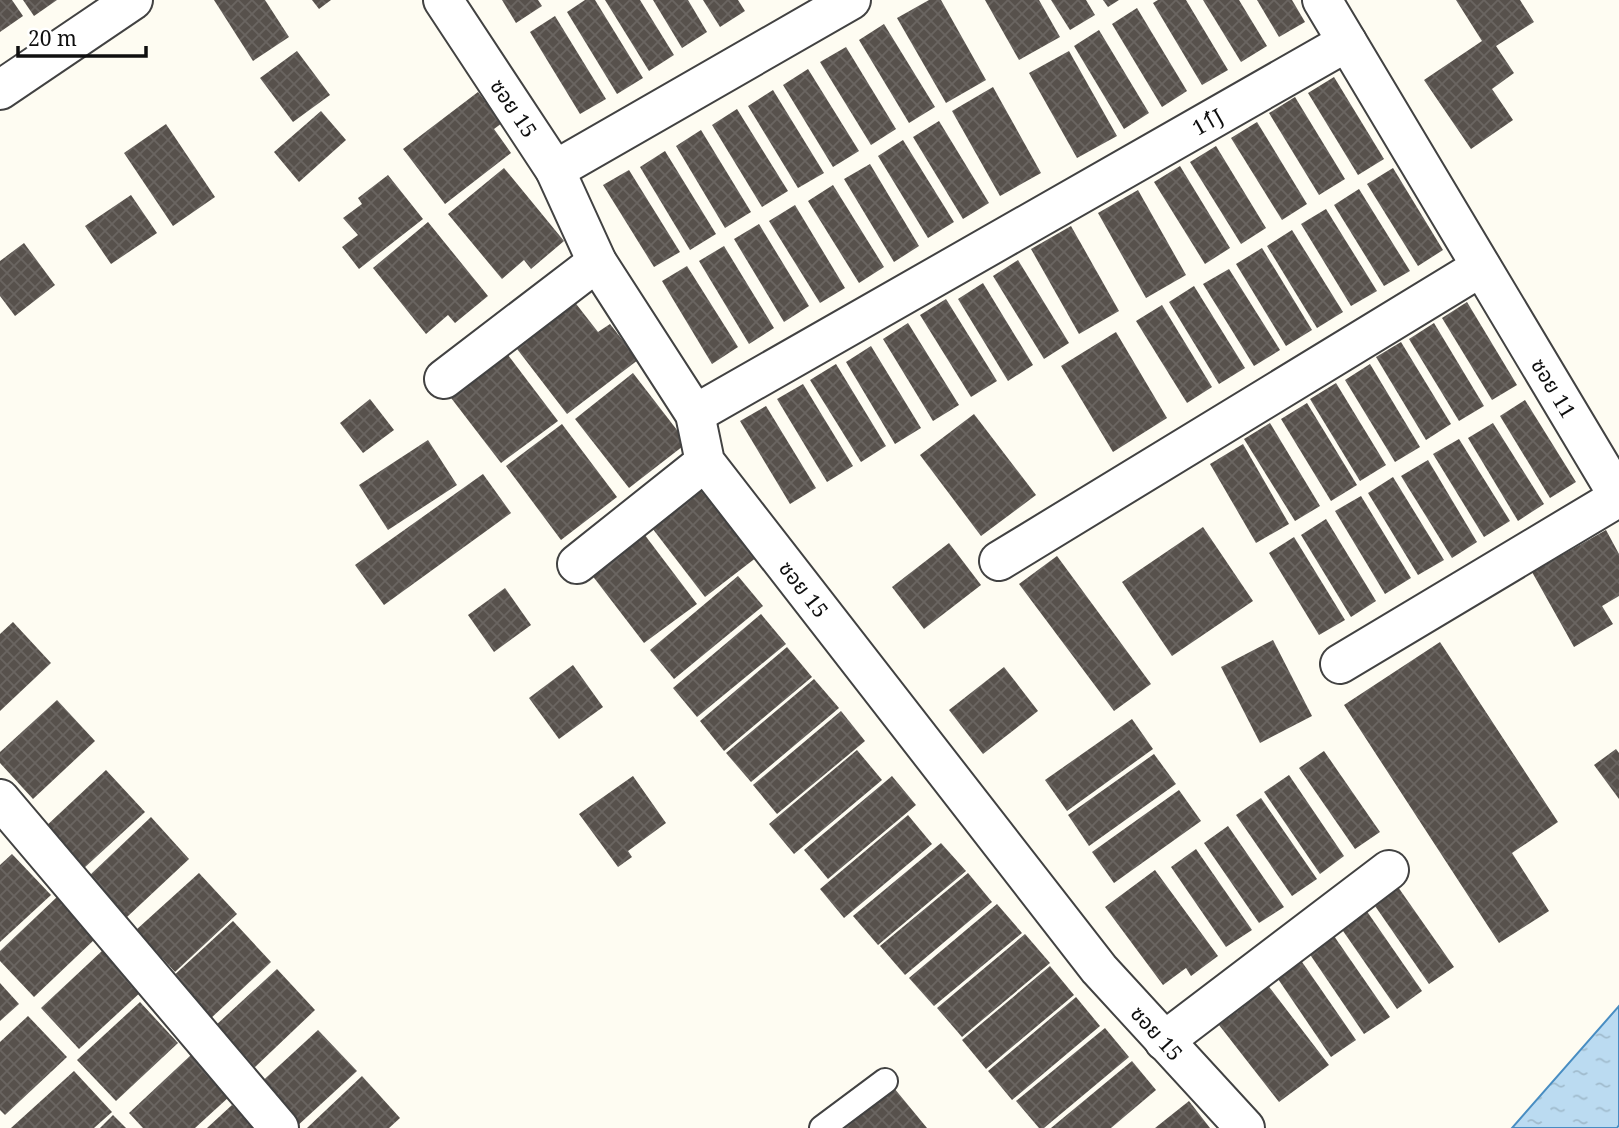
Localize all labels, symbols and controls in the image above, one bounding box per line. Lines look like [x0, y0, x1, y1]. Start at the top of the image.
scale bar [18, 14, 145, 58]
text: 20 m [28, 24, 77, 52]
street label: ซอย 15 [484, 73, 544, 143]
street label: 11๋J [1187, 102, 1228, 142]
street label: ซอย 11 [1525, 353, 1583, 423]
street label: ซอย 15 [773, 555, 835, 623]
street label: ซอย 15 [1125, 999, 1189, 1067]

